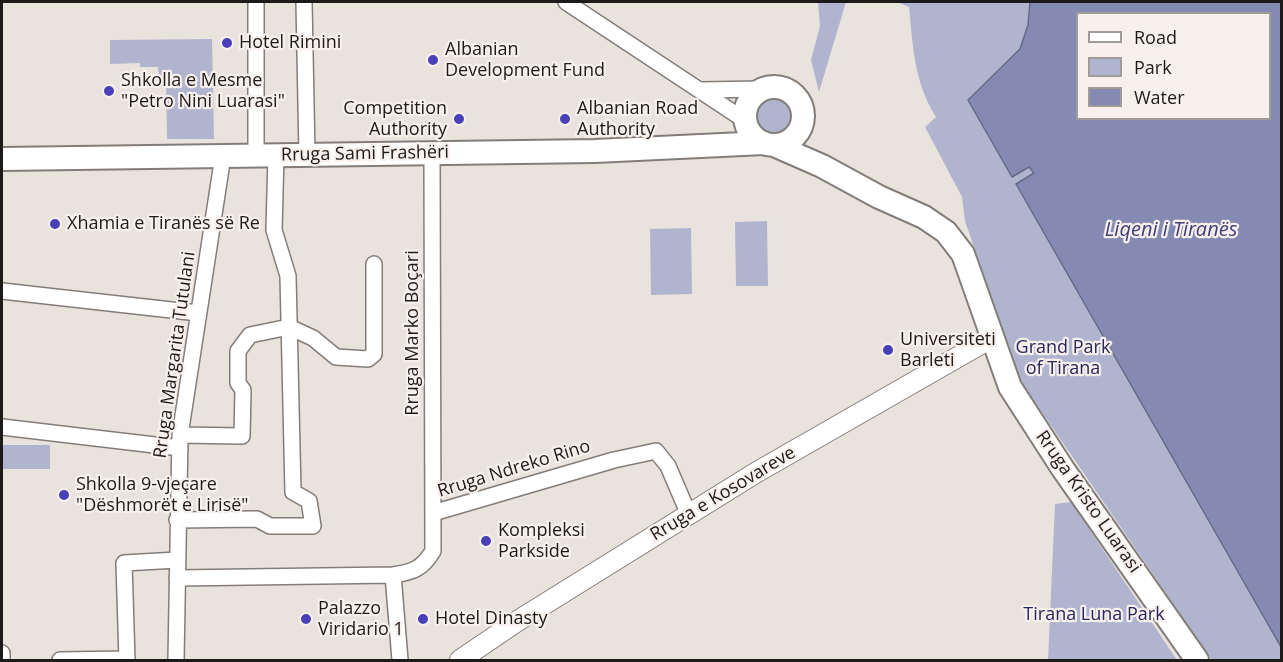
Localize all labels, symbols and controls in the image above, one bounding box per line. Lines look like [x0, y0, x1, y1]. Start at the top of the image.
legend [1076, 12, 1271, 120]
text: Road [1134, 25, 1177, 49]
place label: Hotel Rimini [239, 32, 341, 54]
marker: Hotel Rimini [220, 36, 234, 50]
place label: Albanian Development Fund [445, 39, 605, 82]
marker: Albanian Development Fund [426, 53, 440, 67]
text: Park [1134, 55, 1172, 79]
place label: Shkolla e Mesme "Petro Nini Luarasi" [121, 70, 285, 112]
marker: Shkolla e Mesme "Petro Nini Luarasi" [102, 84, 116, 98]
text: Water [1134, 85, 1185, 109]
place label: Competition Authority [343, 98, 447, 140]
place label: Albanian Road Authority [577, 98, 698, 140]
marker: Competition Authority [452, 112, 466, 126]
marker: Albanian Road Authority [558, 112, 572, 126]
street label: Rruga Sami Frashëri [281, 142, 449, 166]
place label: Xhamia e Tiranës së Re [67, 213, 260, 235]
marker: Xhamia e Tiranës së Re [48, 217, 62, 231]
water label: Liqeni i Tiranës [1105, 218, 1237, 242]
street label: Rruga Margarita Tutulani [150, 250, 200, 460]
street label: Rruga Marko Boçari [402, 250, 424, 416]
place label: Universiteti Barleti [900, 329, 996, 372]
park label: Grand Park of Tirana [1016, 337, 1110, 380]
marker: Universiteti Barleti [881, 343, 895, 357]
street label: Rruga Kristo Luarasi [1031, 427, 1145, 577]
street label: Rruga Ndreko Rino [435, 436, 593, 502]
street label: Rruga e Kosovareve [646, 442, 800, 546]
place label: Shkolla 9-vjeçare "Dëshmorët e Lirisë" [76, 474, 248, 516]
marker: Shkolla 9-vjeçare "Dëshmorët e Lirisë" [57, 488, 71, 502]
place label: Kompleksi Parkside [498, 520, 585, 562]
marker: Kompleksi Parkside [479, 534, 493, 548]
place label: Palazzo Viridario 1 [318, 598, 404, 640]
park label: Tirana Luna Park [1023, 604, 1165, 626]
place label: Hotel Dinasty [435, 608, 548, 630]
marker: Palazzo Viridario 1 [299, 612, 313, 626]
marker: Hotel Dinasty [416, 612, 430, 626]

